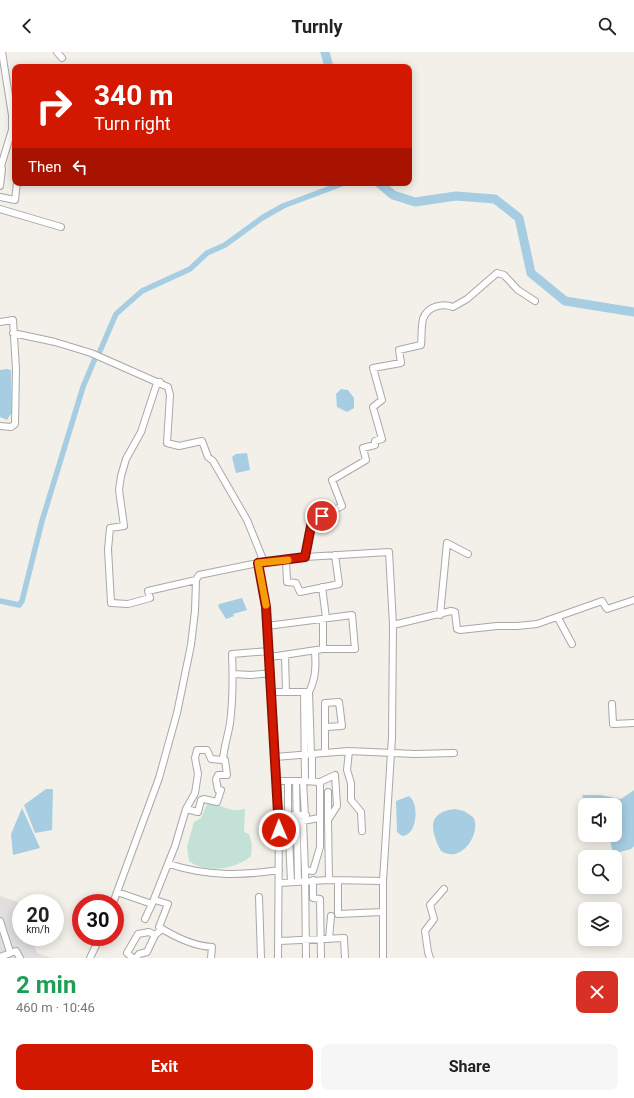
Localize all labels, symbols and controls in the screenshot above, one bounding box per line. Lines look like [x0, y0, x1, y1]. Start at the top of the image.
icon: back [16, 15, 38, 37]
icon: search [596, 15, 618, 37]
text: Turnly [291, 16, 343, 37]
text: 340 m [94, 79, 173, 112]
icon: right [28, 80, 80, 132]
text: Turn right [94, 113, 171, 134]
icon: left [69, 156, 91, 178]
text: Then [28, 158, 61, 176]
pin [305, 499, 339, 533]
icon: arrive [311, 505, 333, 527]
map controls [578, 798, 622, 946]
button: sound [578, 798, 622, 842]
position arrow [258, 809, 300, 851]
button: search [578, 850, 622, 894]
speed limit sign: 30 [72, 894, 124, 946]
button: layers [578, 902, 622, 946]
text: 20 [27, 903, 49, 927]
text: km/h [26, 924, 50, 935]
text: 2 min [16, 971, 76, 999]
button: close [576, 971, 618, 1013]
text: 460 m · 10:46 [16, 1000, 95, 1015]
button: Exit [16, 1044, 313, 1090]
button: Share [321, 1044, 618, 1090]

